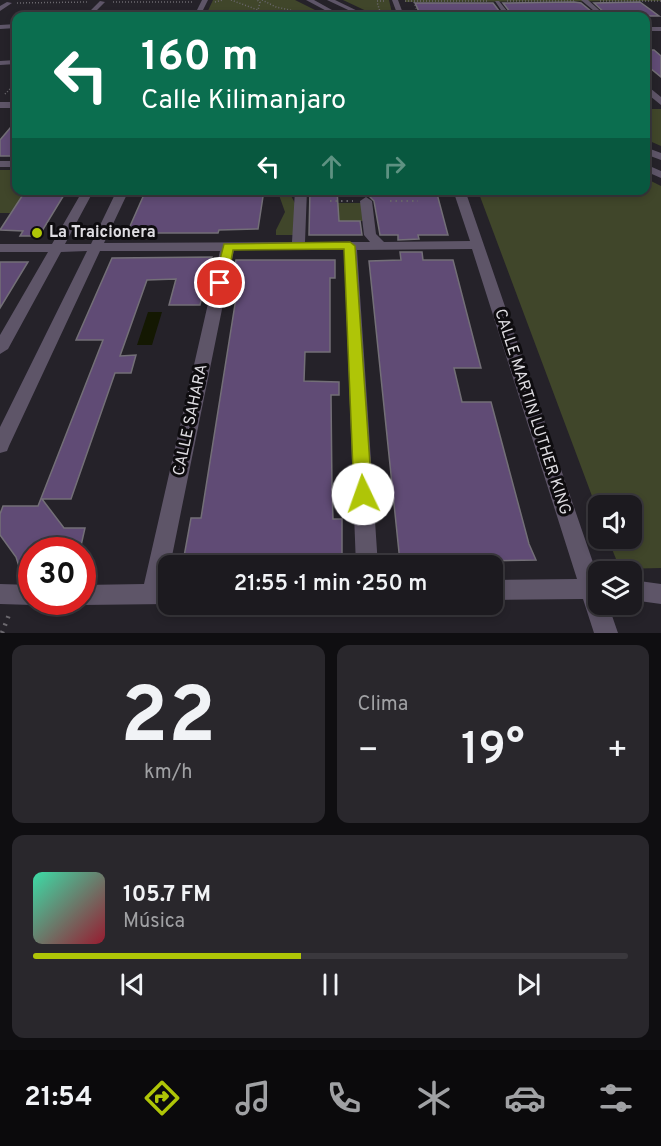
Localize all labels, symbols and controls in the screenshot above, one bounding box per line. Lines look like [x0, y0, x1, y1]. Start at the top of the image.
text: 160 m [141, 32, 259, 85]
icon: left [42, 36, 120, 114]
text: Calle Kilimanjaro [141, 84, 346, 118]
icon: left [252, 150, 285, 183]
icon: ahead [315, 150, 348, 183]
icon: right [378, 150, 411, 183]
place label: La Traicionera [49, 223, 156, 243]
marker: La Traicionera [30, 226, 44, 240]
pin [194, 257, 245, 308]
icon: arrive [203, 266, 236, 299]
street label: CALLE MARTIN LUTHER KING [489, 306, 575, 518]
street label: CALLE SAHARA [169, 362, 213, 478]
position arrow [331, 462, 395, 526]
map controls [588, 495, 642, 615]
button: sound [588, 495, 642, 549]
speed limit sign: 30 [18, 537, 96, 615]
button: layers [588, 561, 642, 615]
text: 21:55 · 1 min · 250 m [234, 571, 427, 598]
text: 22 [121, 671, 216, 770]
text: Clima [358, 692, 408, 718]
text: 19° [461, 723, 525, 780]
text: − [358, 731, 379, 773]
text: + [607, 731, 628, 773]
text: km/h [144, 760, 193, 786]
text: 105.7 FM [123, 882, 211, 909]
text: Música [123, 909, 185, 935]
icon: previous [116, 968, 149, 1001]
icon: pause [314, 968, 347, 1001]
icon: next [512, 968, 545, 1001]
icon: directions [141, 1077, 183, 1119]
icon: music [232, 1077, 274, 1119]
icon: phone [323, 1077, 365, 1119]
icon: climate [413, 1077, 455, 1119]
icon: car [504, 1077, 546, 1119]
icon: filters [595, 1077, 637, 1119]
text: 21:54 [24, 1081, 93, 1115]

